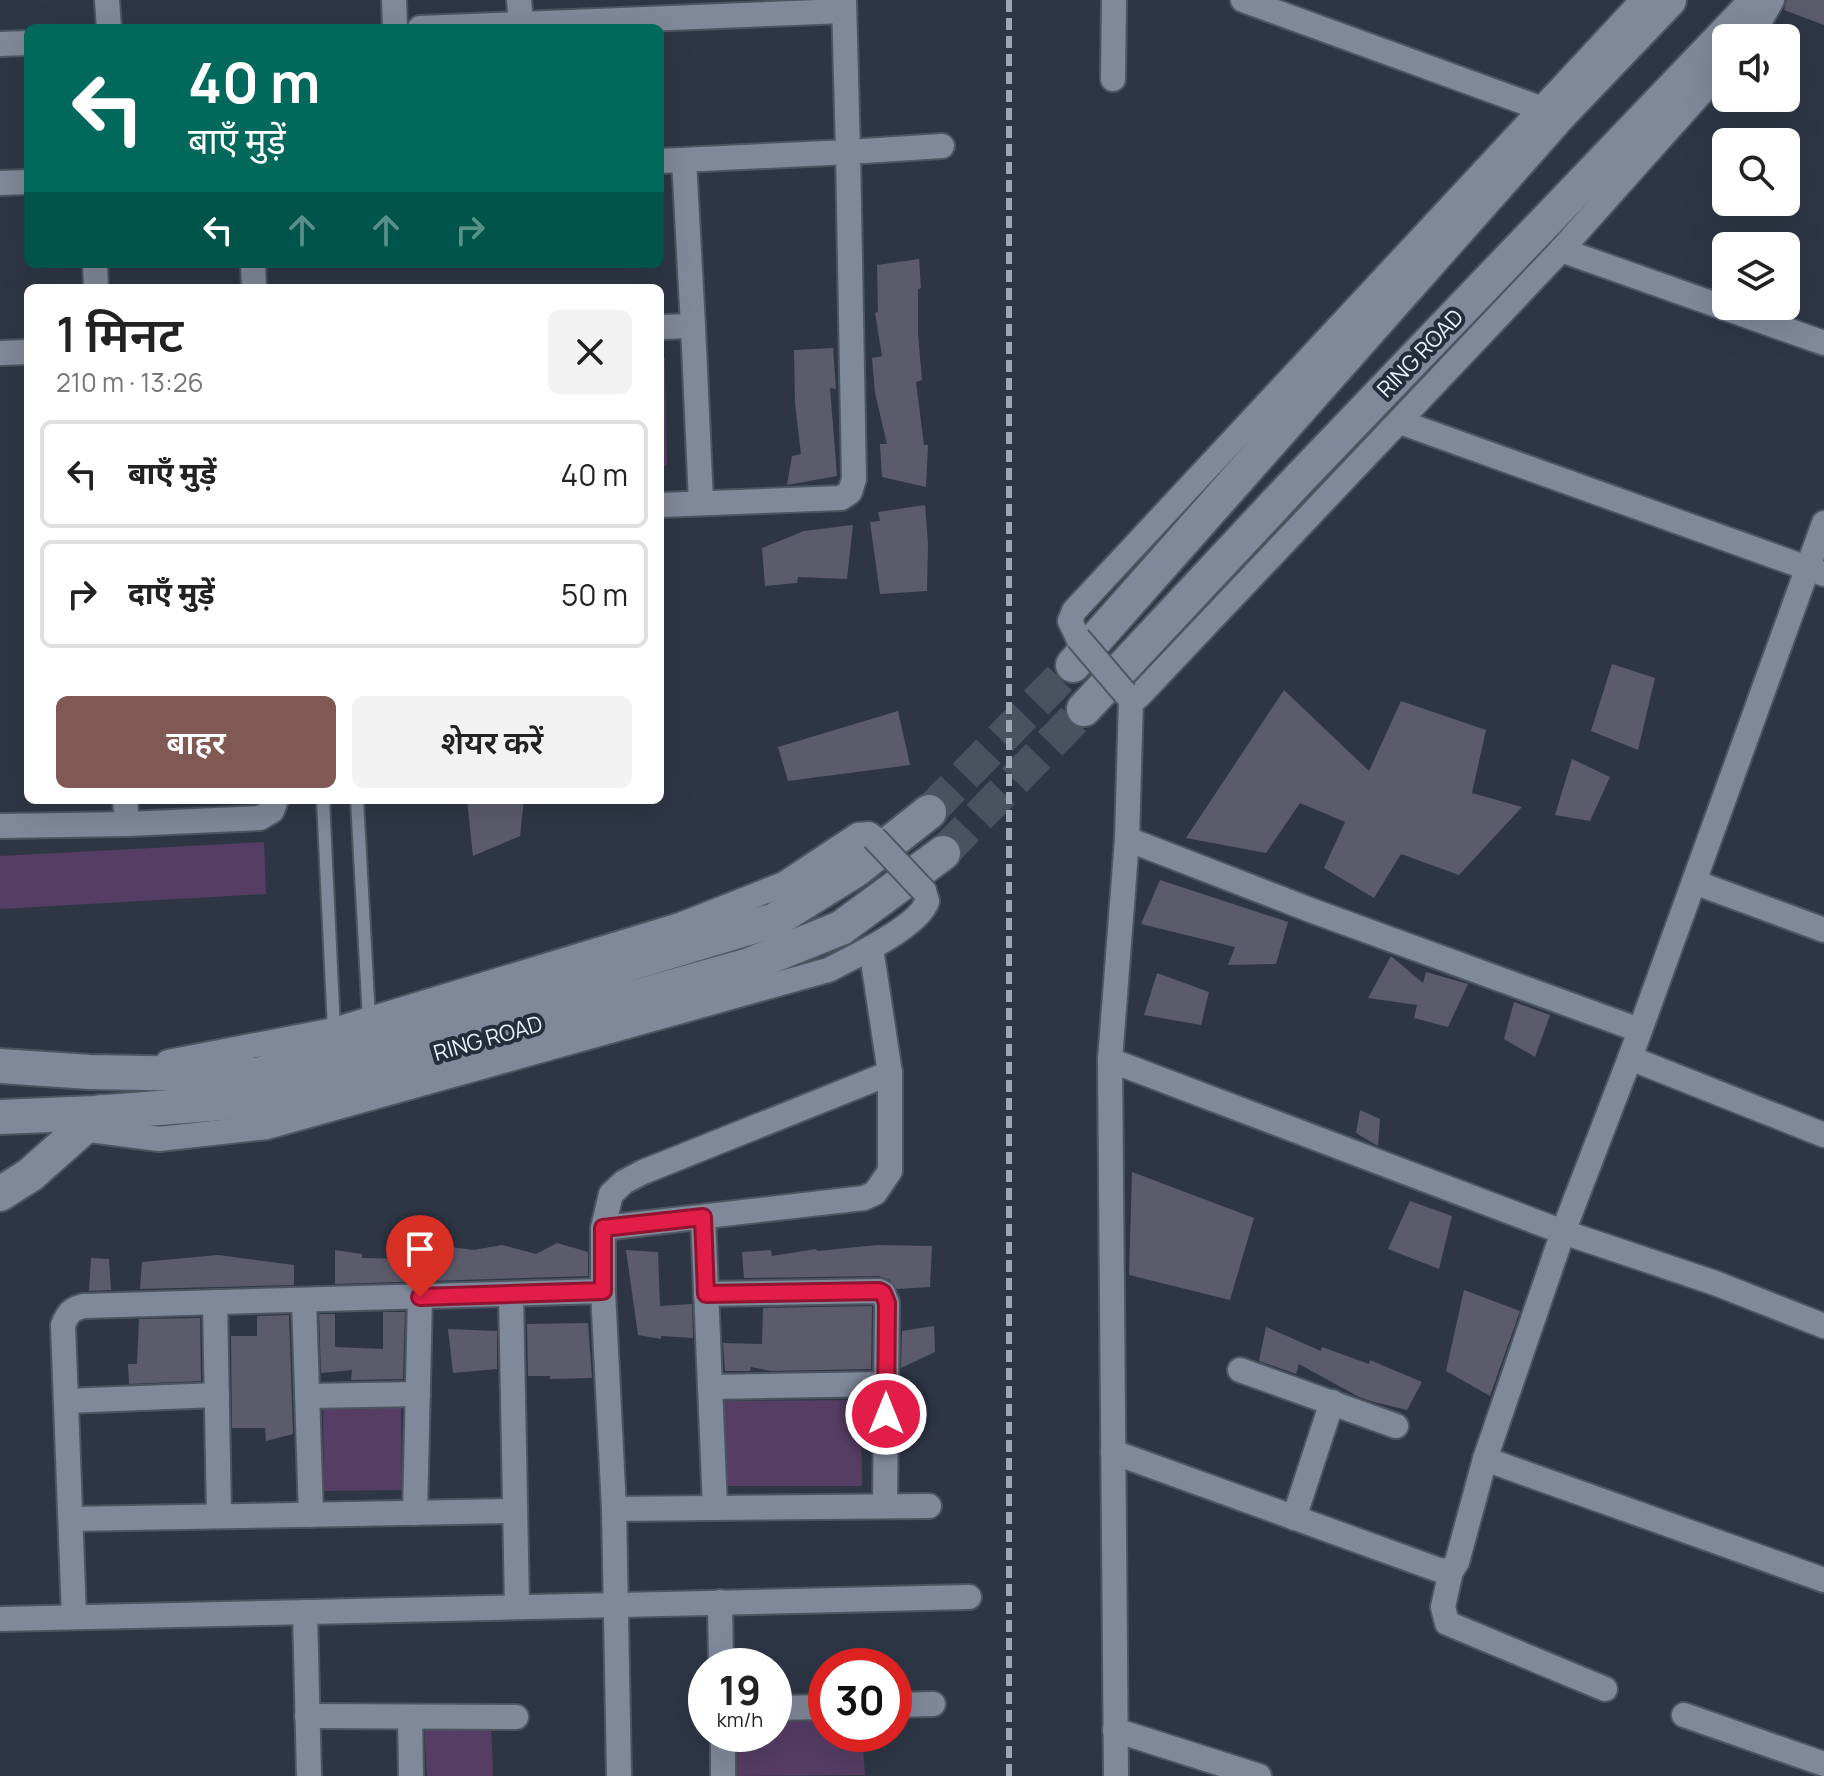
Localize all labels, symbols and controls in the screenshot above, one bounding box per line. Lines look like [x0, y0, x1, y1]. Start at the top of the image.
map controls [1712, 24, 1800, 320]
button: sound [1712, 24, 1800, 112]
text: 40 m [188, 43, 320, 120]
icon: left [56, 56, 160, 160]
text: बाएँ मुड़ें [188, 116, 286, 165]
button: search [1712, 128, 1800, 216]
icon: left [196, 208, 240, 252]
icon: ahead [280, 208, 324, 252]
icon: ahead [364, 208, 408, 252]
icon: right [448, 208, 492, 252]
button: layers [1712, 232, 1800, 320]
text: 1 मिनट [56, 301, 183, 366]
street label: RING ROAD [1370, 302, 1470, 404]
button: close [548, 310, 632, 394]
text: 210 m · 13:26 [56, 364, 204, 400]
icon: left [60, 452, 104, 496]
text: बाएँ मुड़ें [128, 452, 216, 493]
text: 40 m [561, 454, 628, 495]
icon: right [60, 572, 104, 616]
text: दाएँ मुड़ें [128, 572, 215, 613]
text: 50 m [561, 574, 628, 615]
button: बाहर [56, 696, 336, 788]
button: शेयर करें [352, 696, 632, 788]
street label: RING ROAD [430, 1008, 546, 1068]
pin [386, 1215, 454, 1297]
icon: arrive [398, 1227, 442, 1271]
position arrow [844, 1372, 928, 1456]
speed limit sign: 30 [808, 1648, 912, 1752]
text: 19 [719, 1662, 761, 1717]
text: km/h [717, 1706, 763, 1733]

